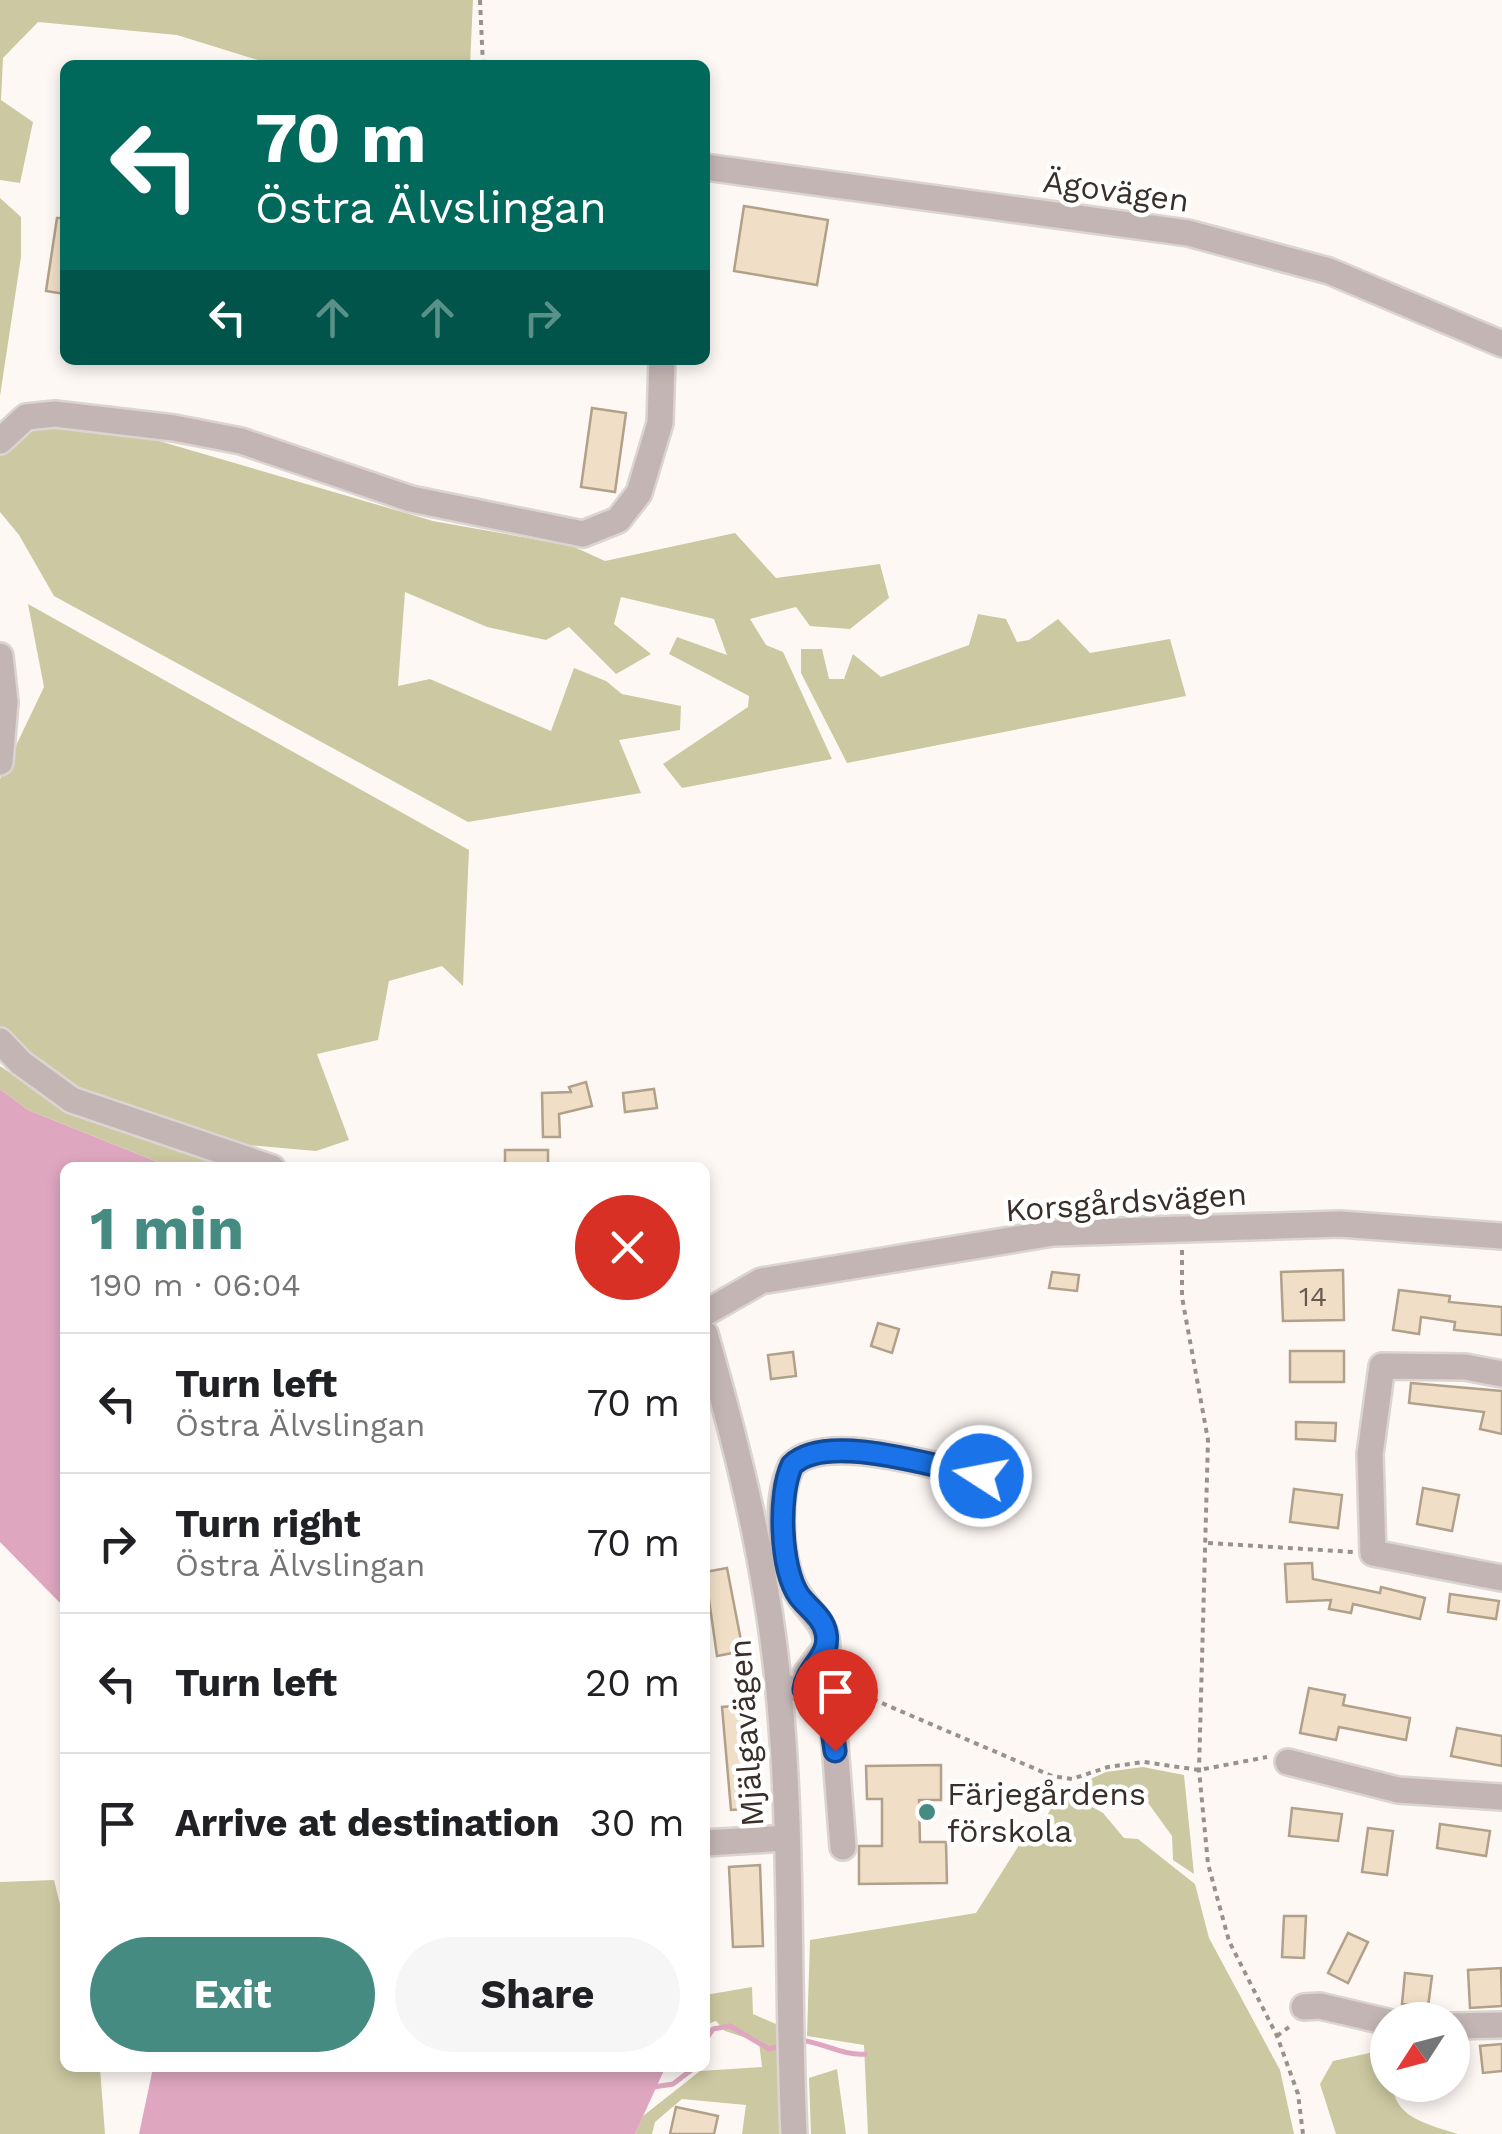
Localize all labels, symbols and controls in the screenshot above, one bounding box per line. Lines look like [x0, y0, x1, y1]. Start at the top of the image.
text: 70 m [255, 97, 427, 179]
icon: left [90, 100, 220, 230]
street label: Ägovägen [1041, 162, 1191, 220]
text: Östra Älvslingan [255, 181, 607, 234]
icon: left [200, 290, 255, 345]
icon: ahead [305, 290, 360, 345]
icon: ahead [410, 290, 465, 345]
icon: right [515, 290, 570, 345]
street label: Korsgårdsvägen [1004, 1175, 1248, 1229]
text: 1 min [90, 1193, 244, 1264]
button: close [575, 1195, 680, 1300]
text: 190 m · 06:04 [90, 1266, 301, 1304]
house number: 14 [1299, 1280, 1327, 1313]
text: Turn left [175, 1362, 337, 1406]
icon: left [90, 1376, 145, 1431]
text: 70 m [587, 1381, 680, 1425]
text: Östra Älvslingan [175, 1406, 425, 1444]
position arrow [929, 1424, 1033, 1528]
text: Turn right [175, 1502, 361, 1546]
icon: right [90, 1516, 145, 1571]
text: 70 m [587, 1521, 680, 1565]
text: Östra Älvslingan [175, 1546, 425, 1584]
street label: Mjälgavägen [720, 1638, 772, 1828]
pin [793, 1649, 878, 1752]
icon: left [90, 1656, 145, 1711]
text: Turn left [175, 1661, 337, 1705]
text: 20 m [585, 1661, 680, 1705]
icon: arrive [808, 1664, 863, 1719]
place label: Färjegårdens förskola [947, 1775, 1146, 1850]
icon: arrive [90, 1796, 145, 1851]
text: Arrive at destination [175, 1801, 560, 1845]
text: 30 m [590, 1801, 685, 1845]
marker: Färjegårdens förskola [916, 1801, 938, 1823]
button: Exit [90, 1937, 375, 2052]
button: Share [395, 1937, 680, 2052]
north arrow [1370, 2002, 1470, 2102]
map controls [1370, 2002, 1470, 2102]

